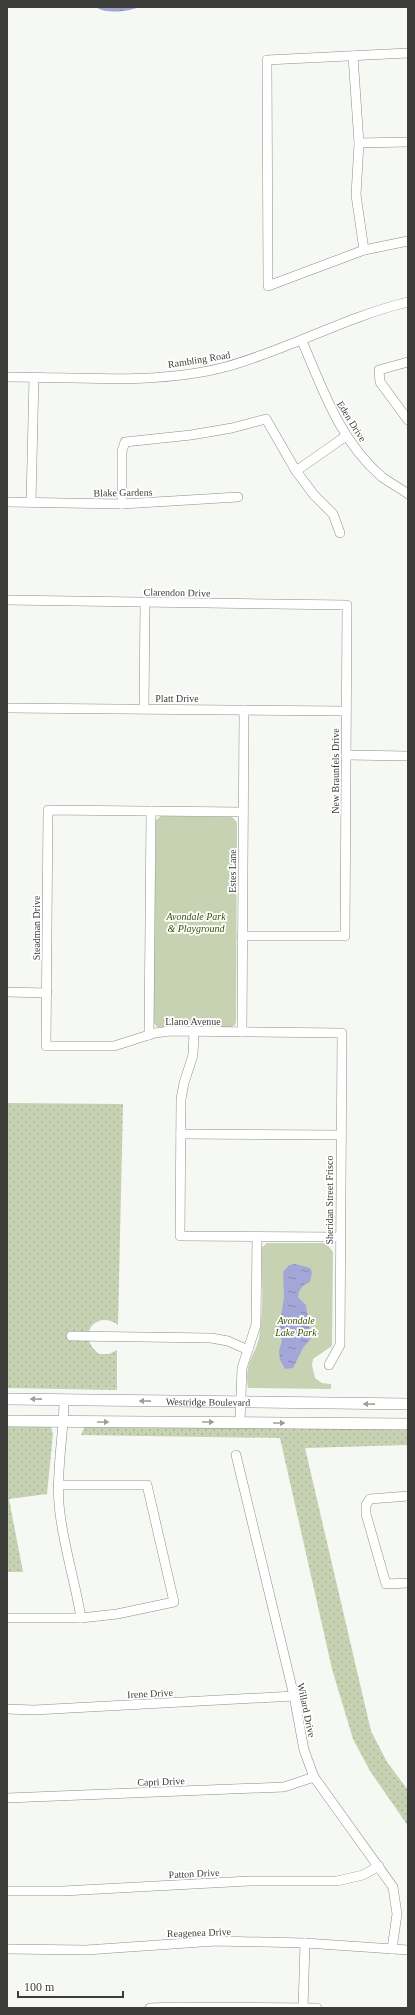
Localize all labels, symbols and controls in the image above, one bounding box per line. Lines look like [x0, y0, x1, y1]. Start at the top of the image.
street label: Rambling Road [167, 349, 231, 370]
street label: Eden Drive [335, 399, 369, 444]
street label: Blake Gardens [93, 486, 153, 499]
street label: Clarendon Drive [143, 586, 211, 599]
street label: Platt Drive [155, 693, 199, 704]
street label: New Braunfels Drive [330, 728, 341, 814]
street label: Estes Lane [227, 849, 238, 893]
street label: Steadman Drive [31, 895, 42, 960]
park label: Avondale Park & Playground [165, 911, 226, 934]
street label: Llano Avenue [165, 1016, 221, 1027]
street label: Sheridan Street Frisco [324, 1156, 335, 1244]
park label: Avondale Lake Park [274, 1315, 317, 1338]
one-way arrow [29, 1396, 42, 1402]
street label: Westridge Boulevard [166, 1396, 250, 1408]
one-way arrow [138, 1398, 151, 1404]
one-way arrow [362, 1401, 375, 1407]
one-way arrow [97, 1419, 110, 1425]
one-way arrow [202, 1419, 214, 1426]
one-way arrow [273, 1420, 286, 1426]
street label: Willard Drive [295, 1682, 318, 1739]
street label: Irene Drive [127, 1687, 174, 1700]
street label: Capri Drive [137, 1775, 185, 1788]
street label: Patton Drive [168, 1867, 220, 1880]
street label: Reagenea Drive [167, 1926, 232, 1939]
scale bar [18, 1973, 123, 1999]
text: 100 m [24, 1980, 55, 1994]

